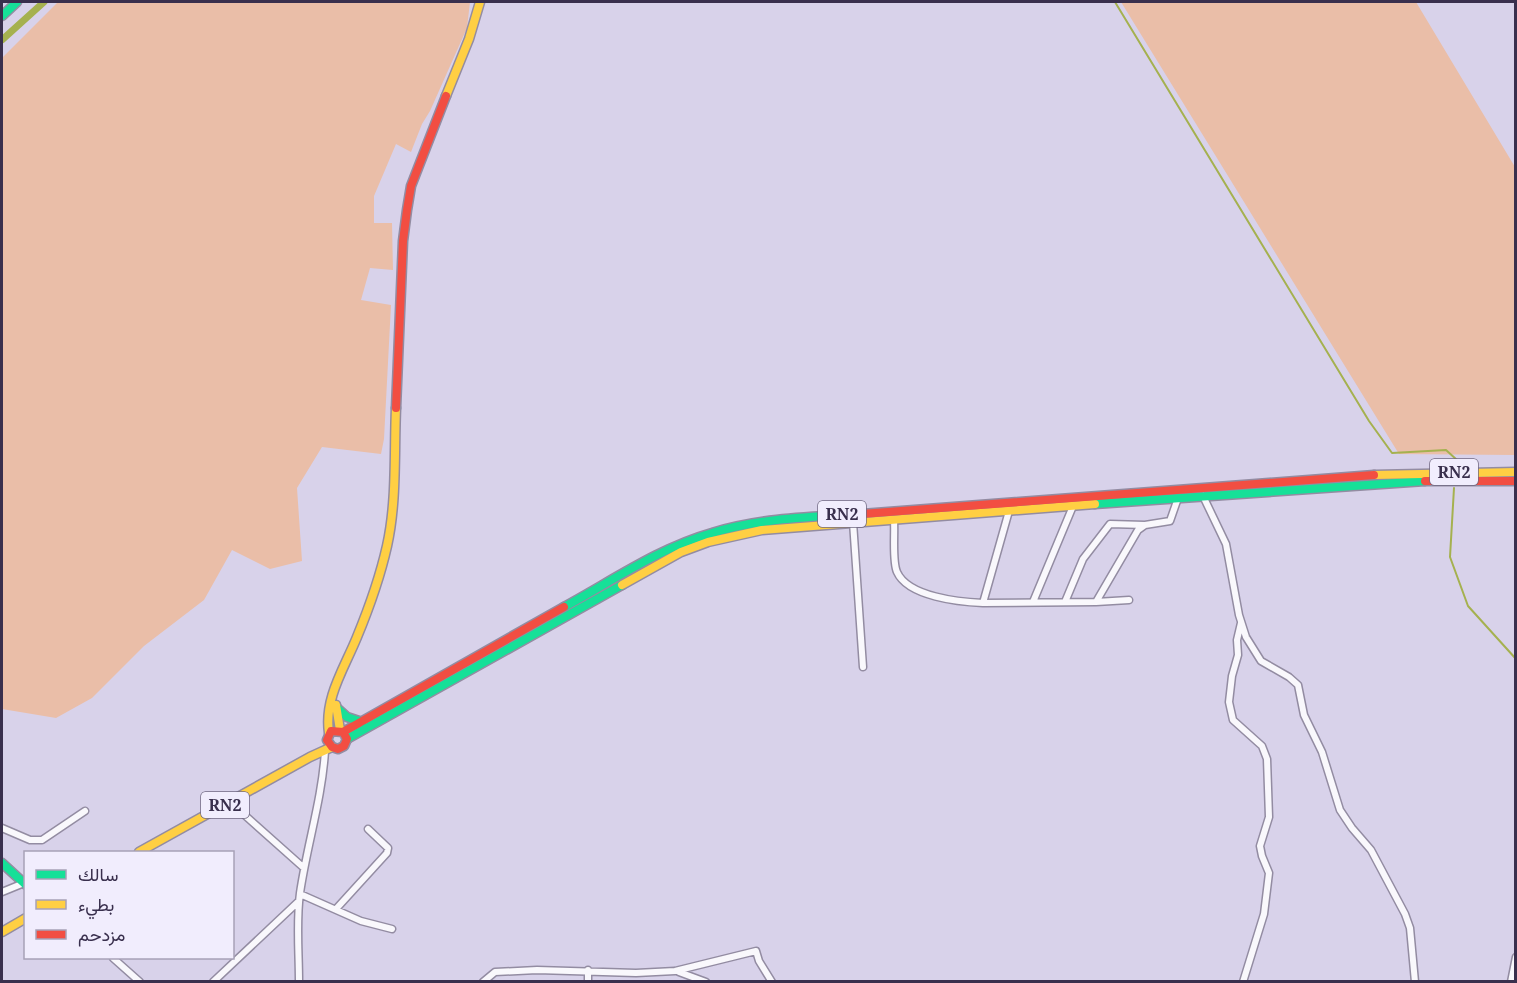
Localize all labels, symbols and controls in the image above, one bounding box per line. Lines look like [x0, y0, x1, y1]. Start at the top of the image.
road number: RN2 [1430, 459, 1478, 485]
road number: RN2 [818, 501, 866, 527]
road number: RN2 [201, 792, 249, 818]
legend [24, 851, 234, 959]
text: سالك [78, 862, 118, 886]
text: بطيء [78, 892, 114, 920]
text: مزدحم [78, 922, 125, 947]

